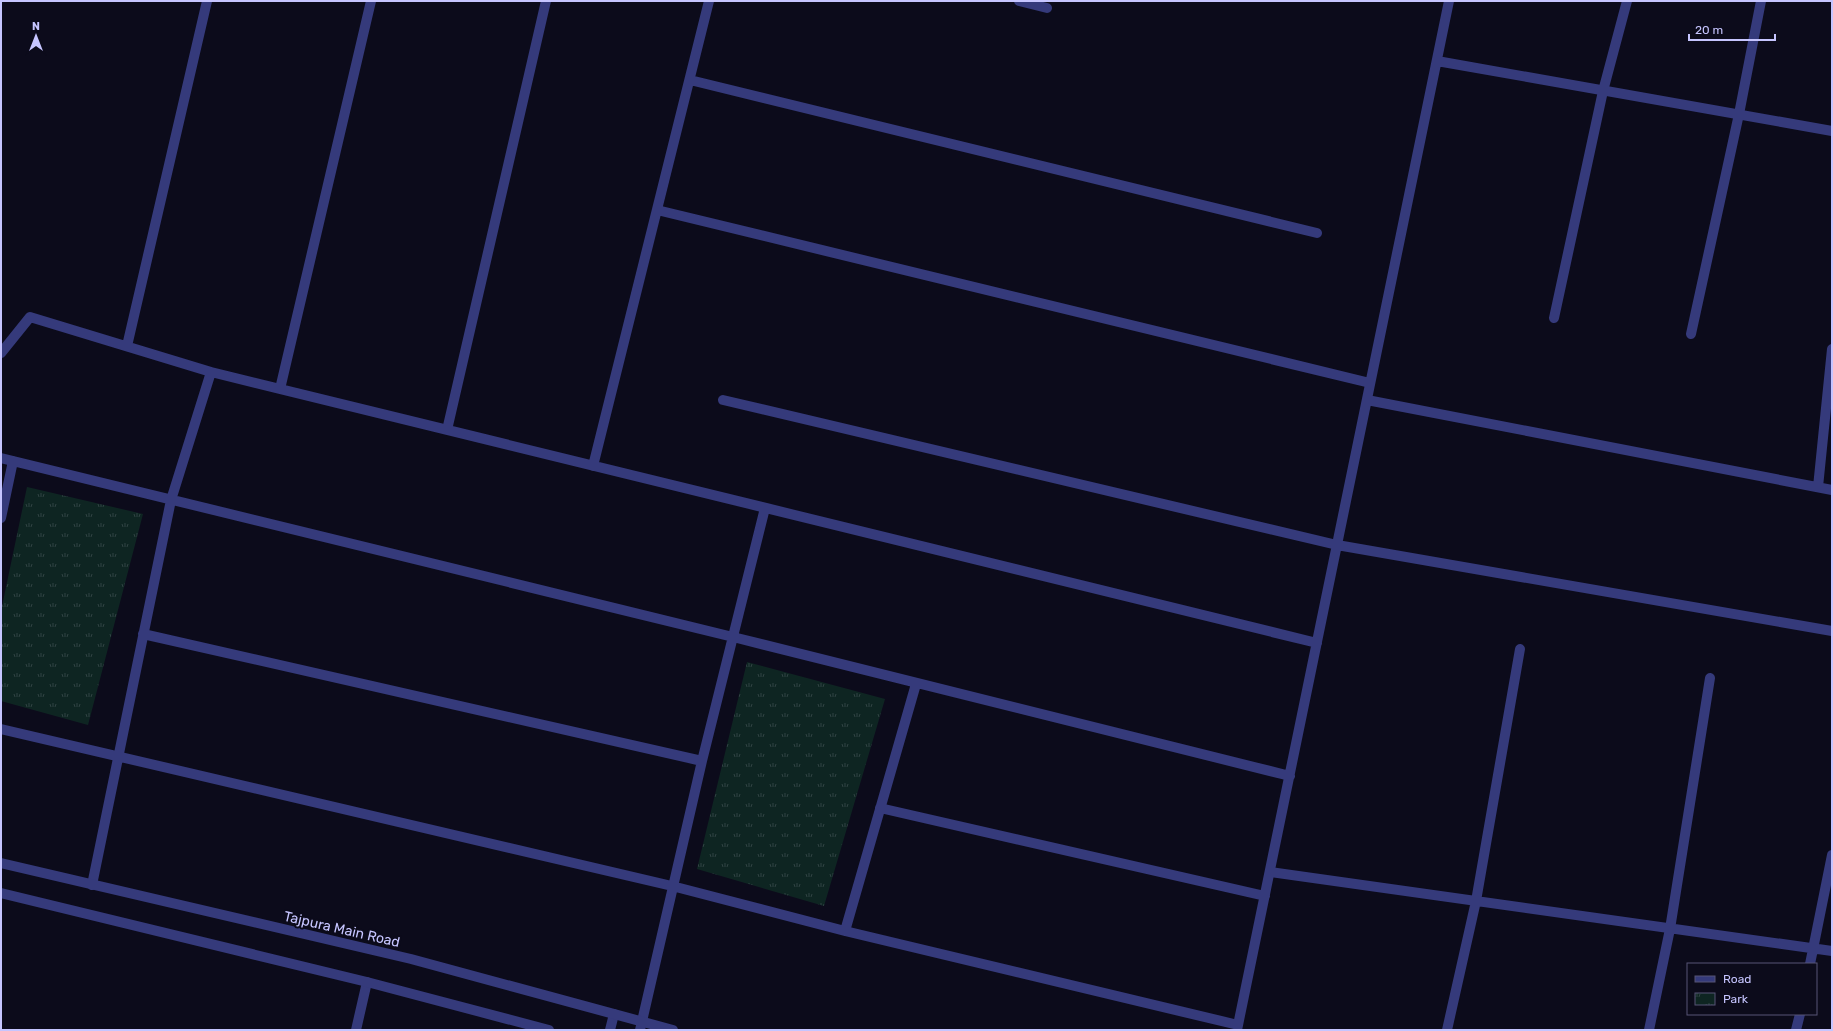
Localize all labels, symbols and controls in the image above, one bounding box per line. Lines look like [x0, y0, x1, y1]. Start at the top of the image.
north arrow [16, 16, 56, 56]
scale bar [1689, 16, 1775, 42]
text: N [32, 20, 40, 33]
text: 20 m [1695, 23, 1723, 37]
street label: Tajpura Main Road [282, 908, 402, 951]
legend [1687, 963, 1817, 1015]
text: Road [1723, 972, 1751, 986]
text: Park [1723, 992, 1749, 1006]

